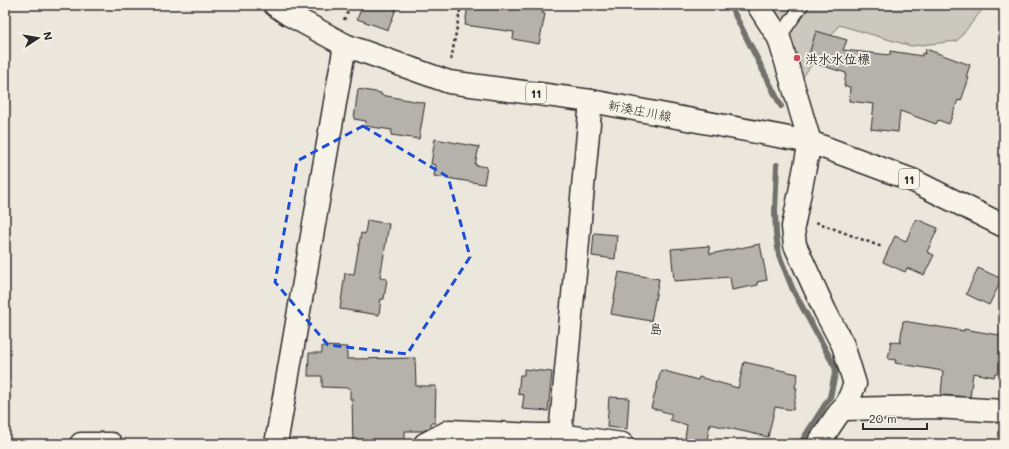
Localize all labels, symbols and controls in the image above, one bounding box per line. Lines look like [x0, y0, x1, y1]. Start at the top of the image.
north arrow [18, 18, 58, 58]
text: N [40, 30, 56, 41]
place label: 洪水水位標 [805, 50, 870, 67]
marker: 洪水水位標 [792, 53, 802, 63]
road number: 11 [526, 83, 546, 103]
street label: 新湊庄川線 [606, 95, 674, 125]
road number: 11 [899, 169, 919, 189]
district label: 島 [649, 319, 663, 338]
scale bar [863, 405, 927, 431]
text: 20 m [869, 410, 897, 426]

